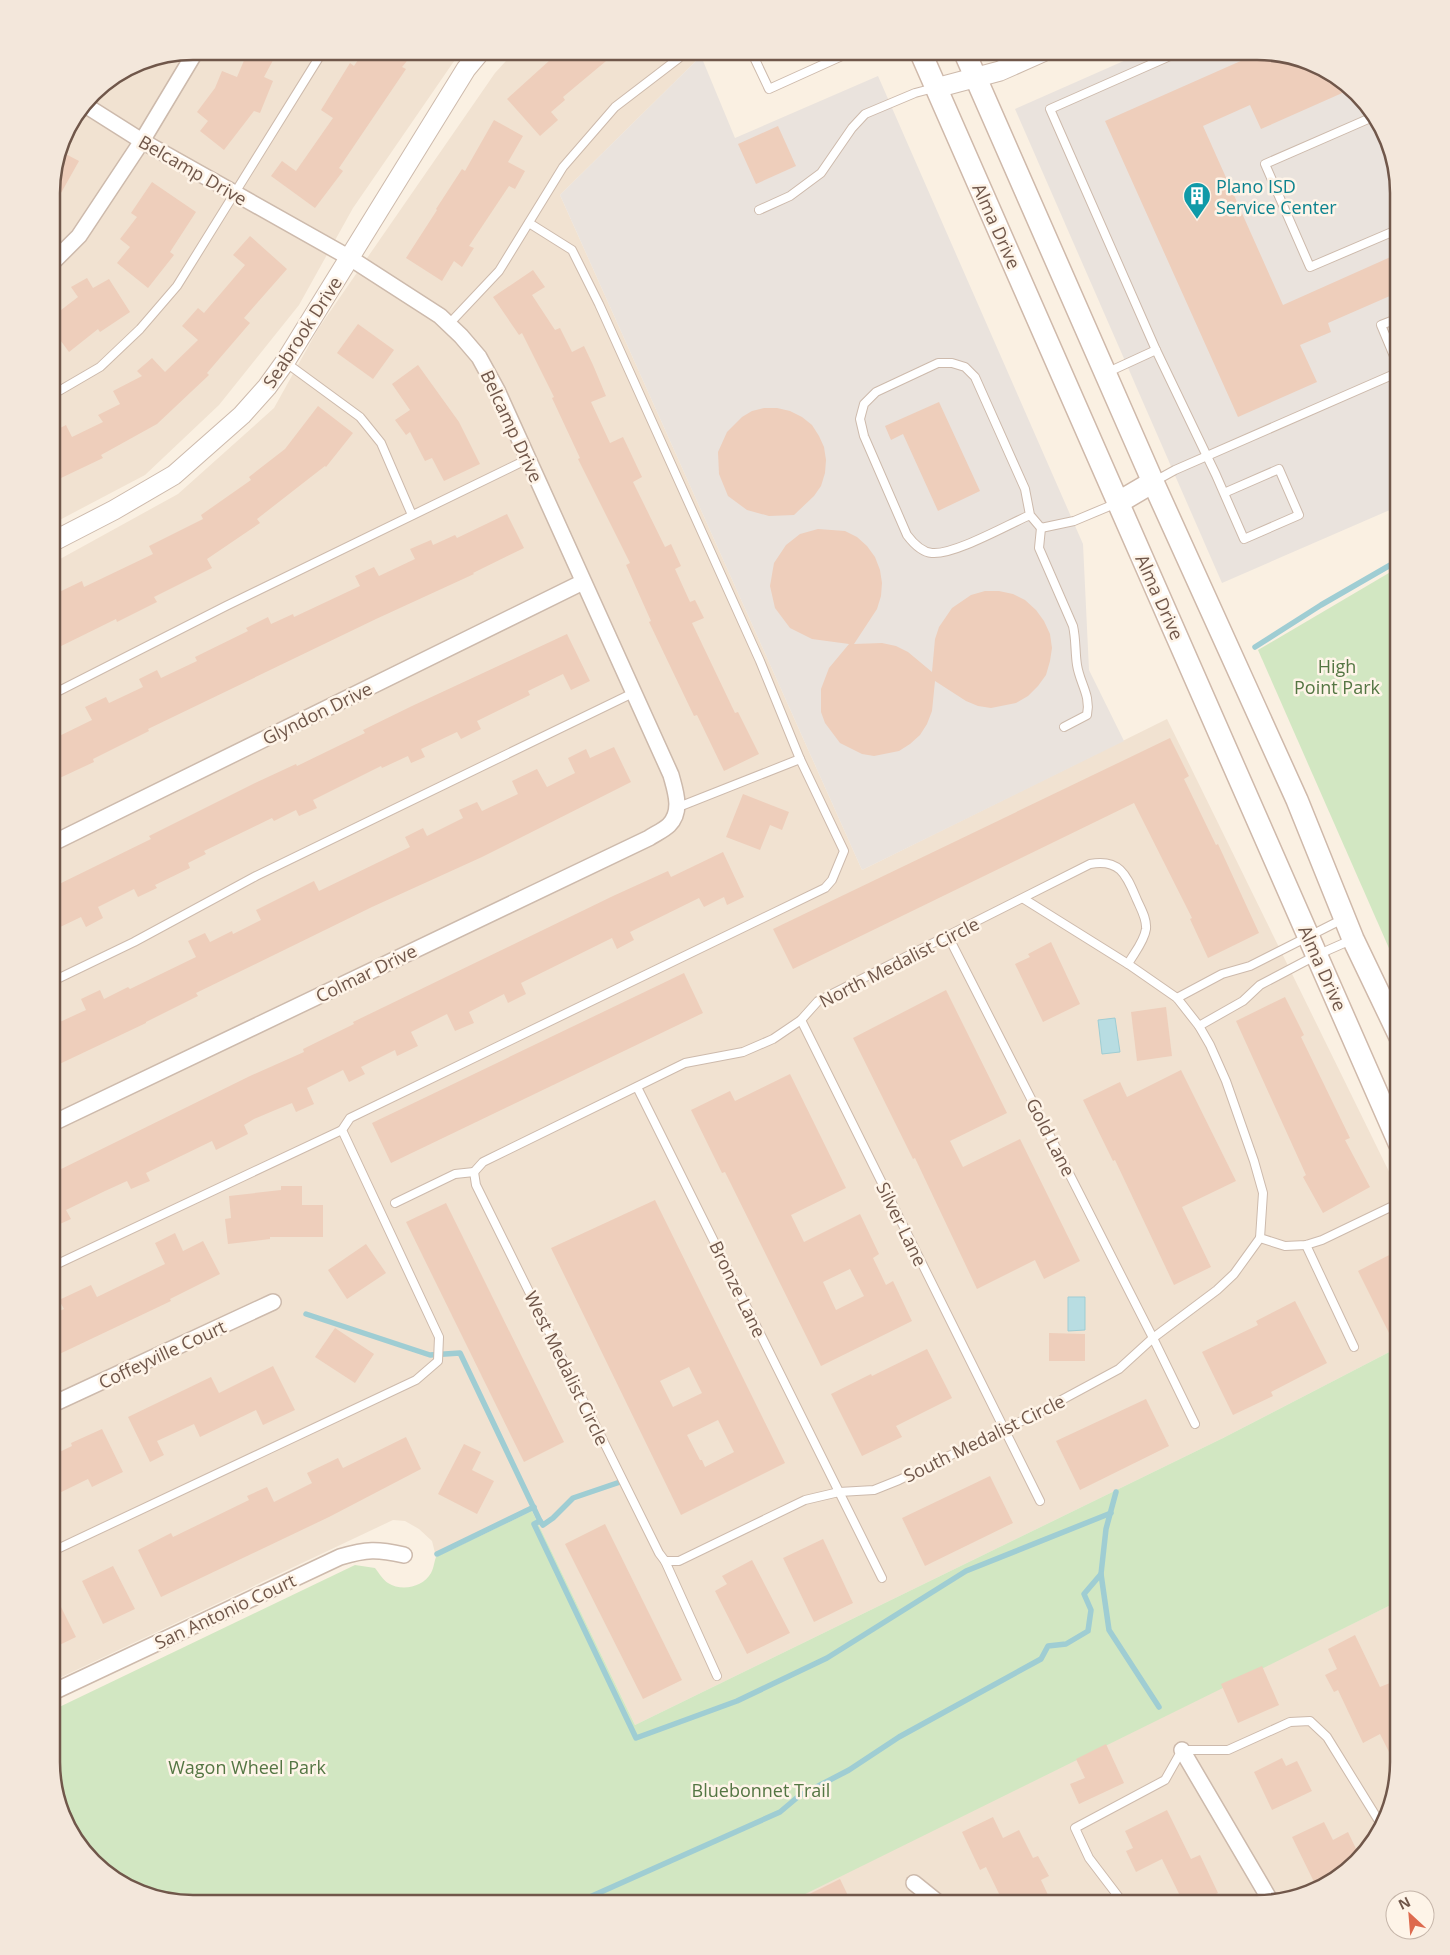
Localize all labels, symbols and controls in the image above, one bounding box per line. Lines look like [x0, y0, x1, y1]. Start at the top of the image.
street label: Belcamp Drive [134, 129, 252, 211]
place label: Plano ISD Service Center [1216, 174, 1337, 219]
street label: Alma Drive [967, 179, 1027, 273]
building icon: Plano ISD Service Center [1182, 181, 1212, 220]
street label: Seabrook Drive [257, 272, 347, 392]
street label: Belcamp Drive [475, 366, 549, 486]
street label: Alma Drive [1130, 550, 1190, 644]
park label: High Point Park [1294, 654, 1381, 699]
street label: Glyndon Drive [258, 676, 376, 750]
street label: North Medalist Circle [815, 911, 983, 1013]
street label: Alma Drive [1293, 921, 1353, 1015]
street label: Colmar Drive [312, 938, 420, 1008]
street label: Gold Lane [1021, 1094, 1081, 1180]
street label: Silver Lane [871, 1178, 933, 1270]
street label: Bronze Lane [704, 1237, 772, 1341]
street label: West Medalist Circle [519, 1287, 615, 1449]
street label: Coffeyville Court [94, 1314, 230, 1394]
street label: South Medalist Circle [899, 1389, 1069, 1487]
street label: San Antonio Court [150, 1568, 300, 1654]
park label: Wagon Wheel Park [168, 1755, 326, 1779]
park label: Bluebonnet Trail [692, 1778, 830, 1802]
north arrow [1385, 1890, 1435, 1940]
text: N [1395, 1892, 1413, 1914]

